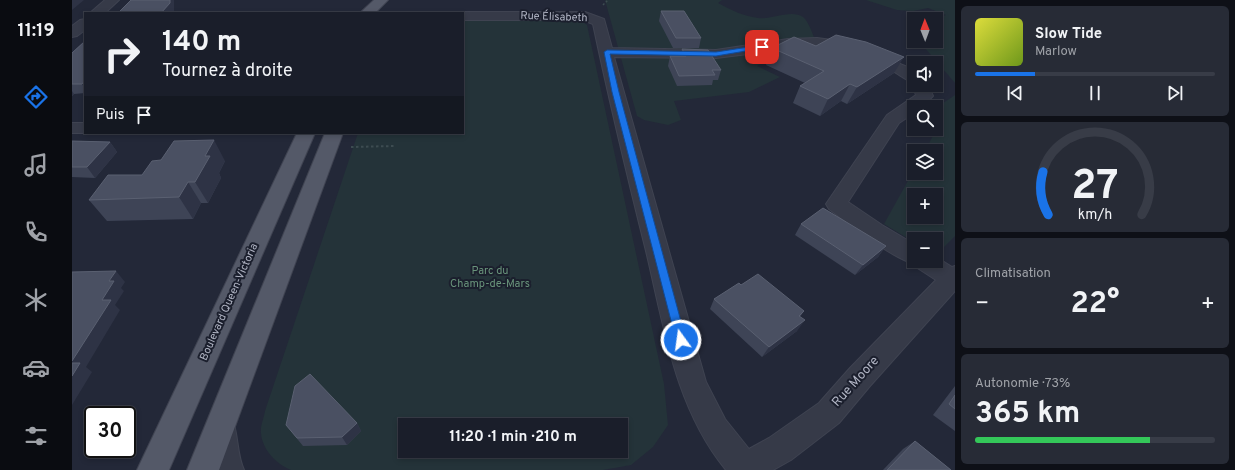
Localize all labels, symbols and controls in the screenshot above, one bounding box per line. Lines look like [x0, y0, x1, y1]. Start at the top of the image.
street label: Rue Élisabeth [520, 8, 588, 25]
north arrow [907, 12, 943, 48]
map controls [907, 12, 943, 268]
text: 11:19 [17, 20, 55, 43]
text: 140 m [162, 25, 241, 61]
text: Slow Tide [1035, 25, 1102, 44]
icon: right [96, 28, 148, 80]
pin [745, 30, 779, 64]
icon: arrive [751, 36, 773, 58]
text: Marlow [1035, 44, 1077, 60]
button: sound [907, 56, 943, 92]
text: Tournez à droite [162, 60, 293, 83]
icon: previous [1004, 82, 1026, 104]
icon: pause [1084, 82, 1106, 104]
icon: next [1164, 82, 1186, 104]
icon: directions [22, 83, 50, 111]
button: search [907, 100, 943, 136]
icon: arrive [133, 104, 155, 126]
text: Puis [96, 106, 125, 125]
button: layers [907, 144, 943, 180]
icon: music [22, 151, 50, 179]
text: 27 [1071, 161, 1119, 214]
button: + [907, 188, 943, 224]
text: km/h [1078, 206, 1112, 224]
icon: phone [22, 218, 50, 246]
button: − [907, 232, 943, 268]
street label: Boulevard Queen-Victoria [197, 241, 261, 363]
park label: Parc du Champ-de-Mars [450, 264, 530, 291]
text: Climatisation [975, 266, 1051, 282]
icon: climate [22, 286, 50, 314]
text: 22° [1070, 286, 1120, 323]
text: − [975, 291, 989, 318]
text: + [1201, 291, 1215, 318]
position arrow [660, 319, 702, 361]
street label: Rue Moore [829, 353, 883, 411]
icon: car [22, 354, 50, 382]
text: Autonomie · 73% [975, 376, 1070, 392]
text: 365 km [975, 396, 1080, 433]
speed limit sign: 30 [84, 406, 136, 458]
icon: filters [22, 422, 50, 450]
text: 11:20 · 1 min · 210 m [449, 428, 577, 447]

